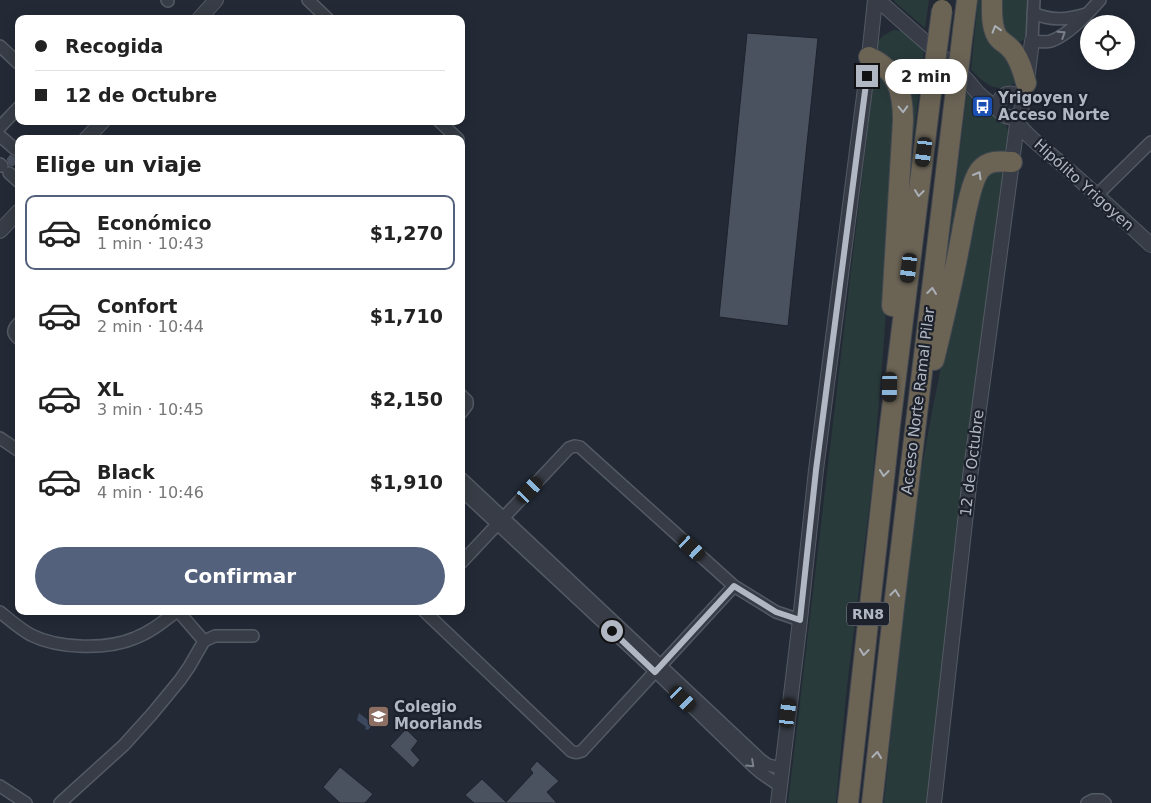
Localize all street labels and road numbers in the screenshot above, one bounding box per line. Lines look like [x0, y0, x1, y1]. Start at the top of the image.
street label: Hipólito Yrigoyen [1030, 135, 1138, 235]
street label: Acceso Norte Ramal Pilar [898, 306, 939, 496]
street label: 12 de Octubre [957, 409, 987, 517]
road number: RN8 [847, 602, 889, 626]

